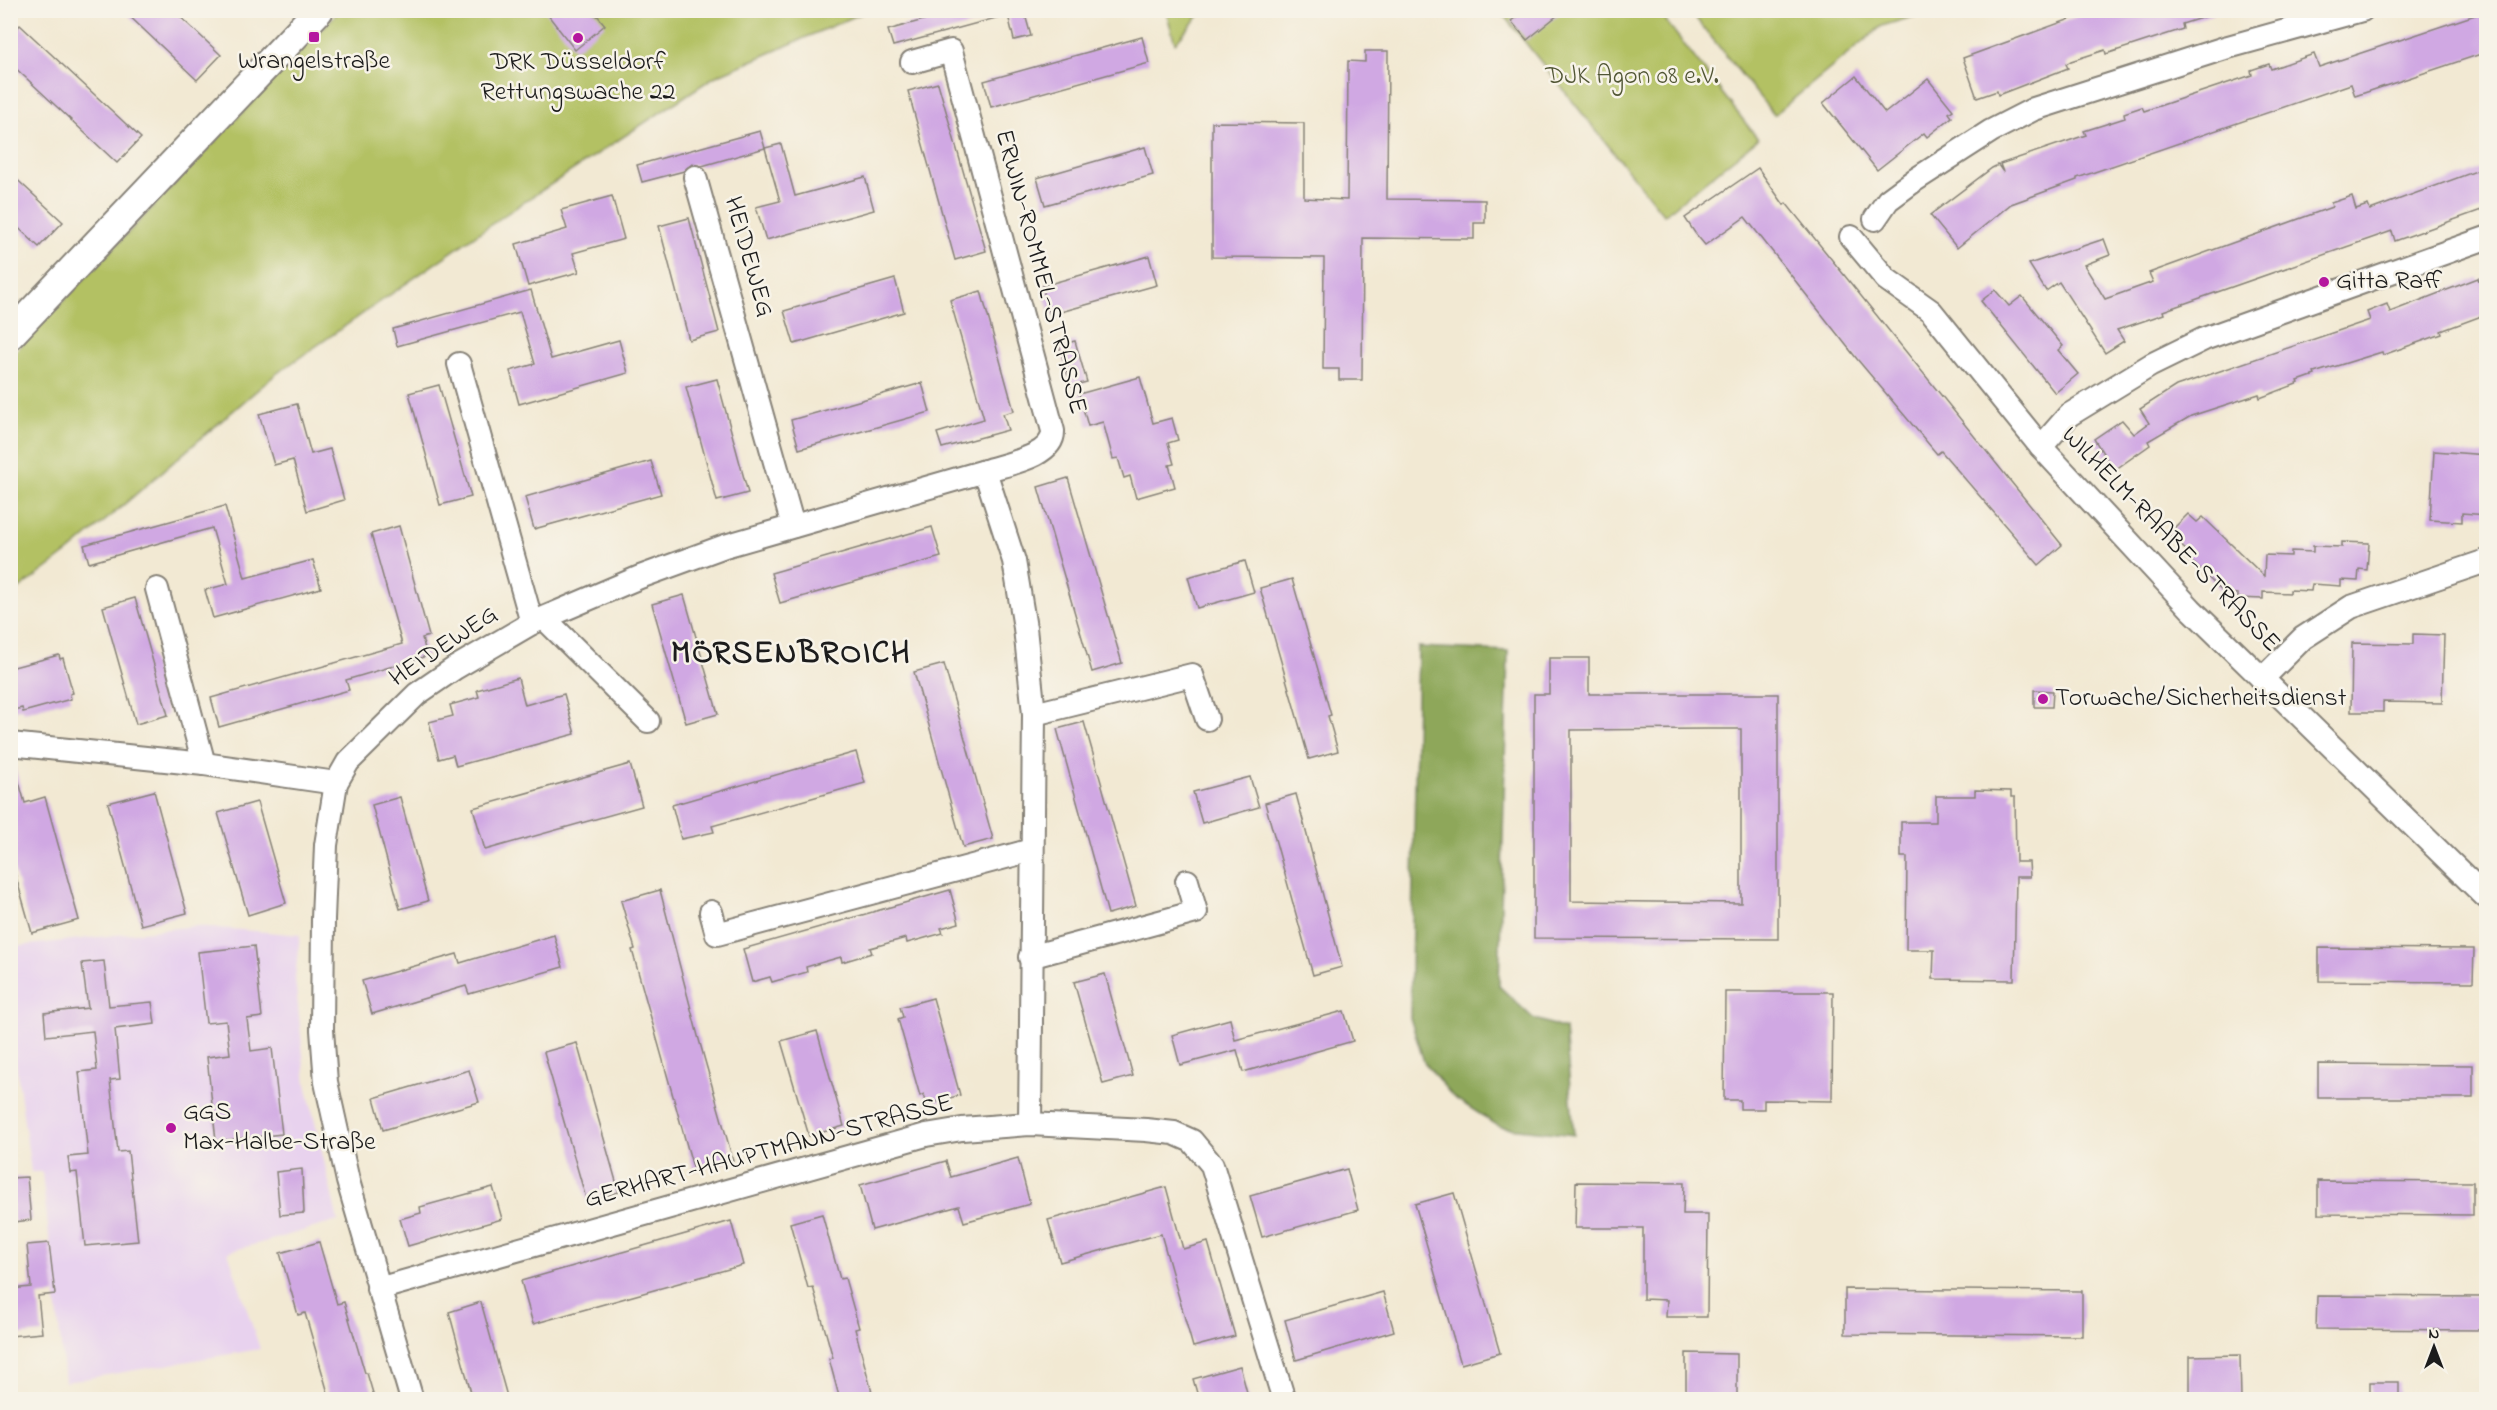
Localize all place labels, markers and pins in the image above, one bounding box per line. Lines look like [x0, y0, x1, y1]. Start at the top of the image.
marker: Wrangelstraße [307, 30, 321, 44]
marker: DRK Düsseldorf Rettungswache 22 [571, 31, 585, 45]
place label: Wrangelstraße [238, 43, 390, 81]
place label: DRK Düsseldorf Rettungswache 22 [480, 44, 676, 112]
place label: Gitta Raff [2336, 263, 2442, 301]
marker: Gitta Raff [2317, 275, 2331, 289]
place label: Torwache/Sicherheitsdienst [2055, 680, 2347, 718]
marker: Torwache/Sicherheitsdienst [2036, 692, 2050, 706]
place label: GGS Max-Halbe-Straße [183, 1094, 376, 1162]
marker: GGS Max-Halbe-Straße [164, 1121, 178, 1135]

